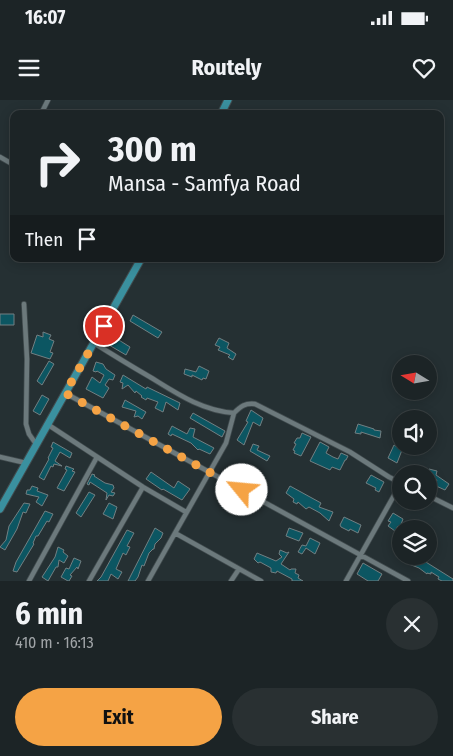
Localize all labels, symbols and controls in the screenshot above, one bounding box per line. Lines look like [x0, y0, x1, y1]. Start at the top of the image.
text: 16:07 [25, 6, 65, 29]
icon: menu [15, 54, 43, 82]
text: Routely [192, 54, 261, 81]
icon: heart [410, 54, 438, 82]
text: 300 m [108, 128, 197, 170]
icon: right [25, 130, 90, 195]
text: Mansa - Samfya Road [108, 170, 301, 197]
icon: arrive [73, 225, 101, 253]
text: Then [25, 228, 63, 251]
pin [83, 305, 125, 347]
icon: arrive [90, 312, 118, 340]
north arrow [392, 355, 438, 400]
map controls [392, 355, 437, 565]
button: sound [392, 410, 437, 455]
position arrow [215, 463, 267, 515]
button: search [392, 465, 437, 510]
button: layers [392, 520, 437, 565]
text: 6 min [15, 596, 83, 632]
button: close [386, 598, 438, 650]
text: 410 m · 16:13 [15, 633, 94, 652]
button: Exit [15, 688, 222, 746]
button: Share [232, 688, 438, 746]

